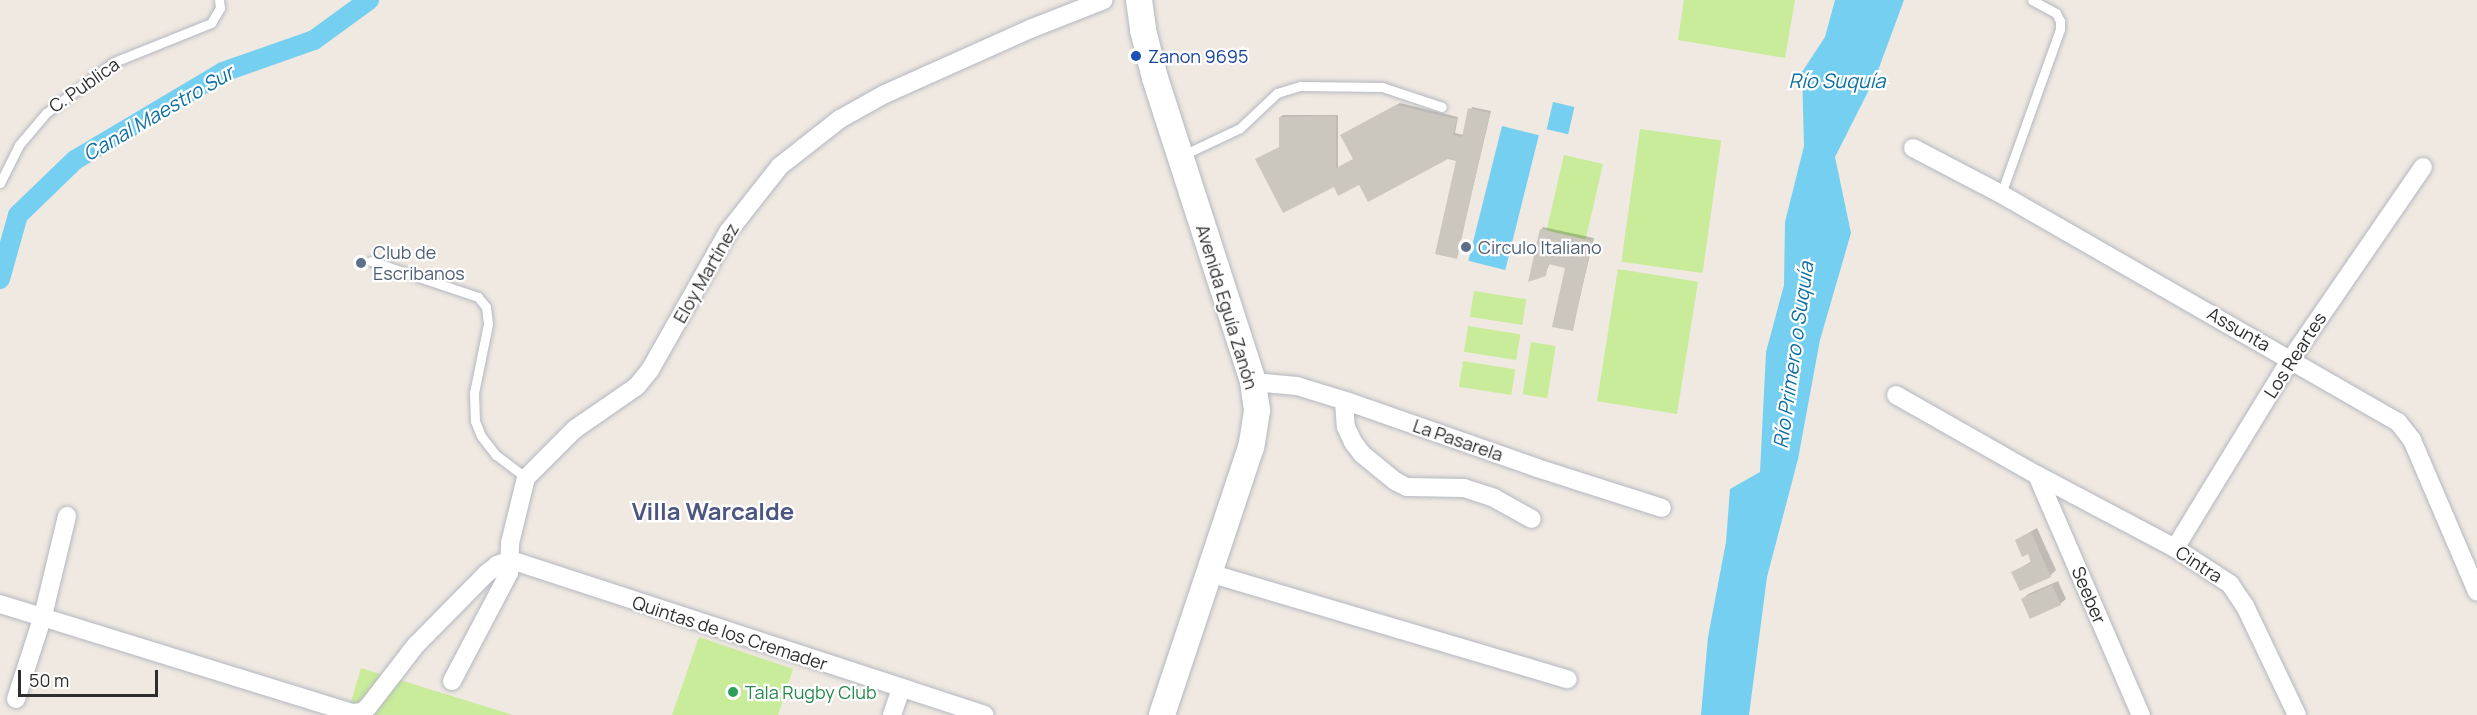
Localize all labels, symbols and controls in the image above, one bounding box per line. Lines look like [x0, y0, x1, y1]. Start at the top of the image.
place label: Zanon 9695 [1148, 45, 1248, 67]
marker: Zanon 9695 [1129, 49, 1143, 63]
street label: C. Publica [45, 53, 123, 117]
water label: Canal Maestro Sur [79, 60, 237, 166]
water label: Río Suquía [1789, 68, 1885, 92]
street label: Eloy Martínez [669, 219, 743, 327]
street label: Avenida Eguía Zanón [1192, 222, 1262, 392]
place label: Circulo Italiano [1478, 236, 1602, 258]
marker: Circulo Italiano [1459, 240, 1473, 254]
place label: Club de Escribanos [373, 242, 465, 284]
marker: Club de Escribanos [354, 256, 368, 270]
water label: Río Primero o Suquía [1768, 260, 1818, 450]
street label: Assunta [2204, 302, 2274, 356]
street label: Los Reartes [2259, 308, 2331, 402]
street label: La Pasarela [1410, 415, 1506, 465]
district label: Villa Warcalde [632, 497, 794, 525]
street label: Cintra [2172, 541, 2226, 587]
street label: Seeber [2067, 563, 2111, 627]
street label: Quintas de los Cremader [630, 591, 830, 675]
scale bar [21, 658, 160, 696]
text: 50 m [29, 668, 69, 692]
place label: Tala Rugby Club [745, 681, 877, 703]
marker: Tala Rugby Club [726, 685, 740, 699]

